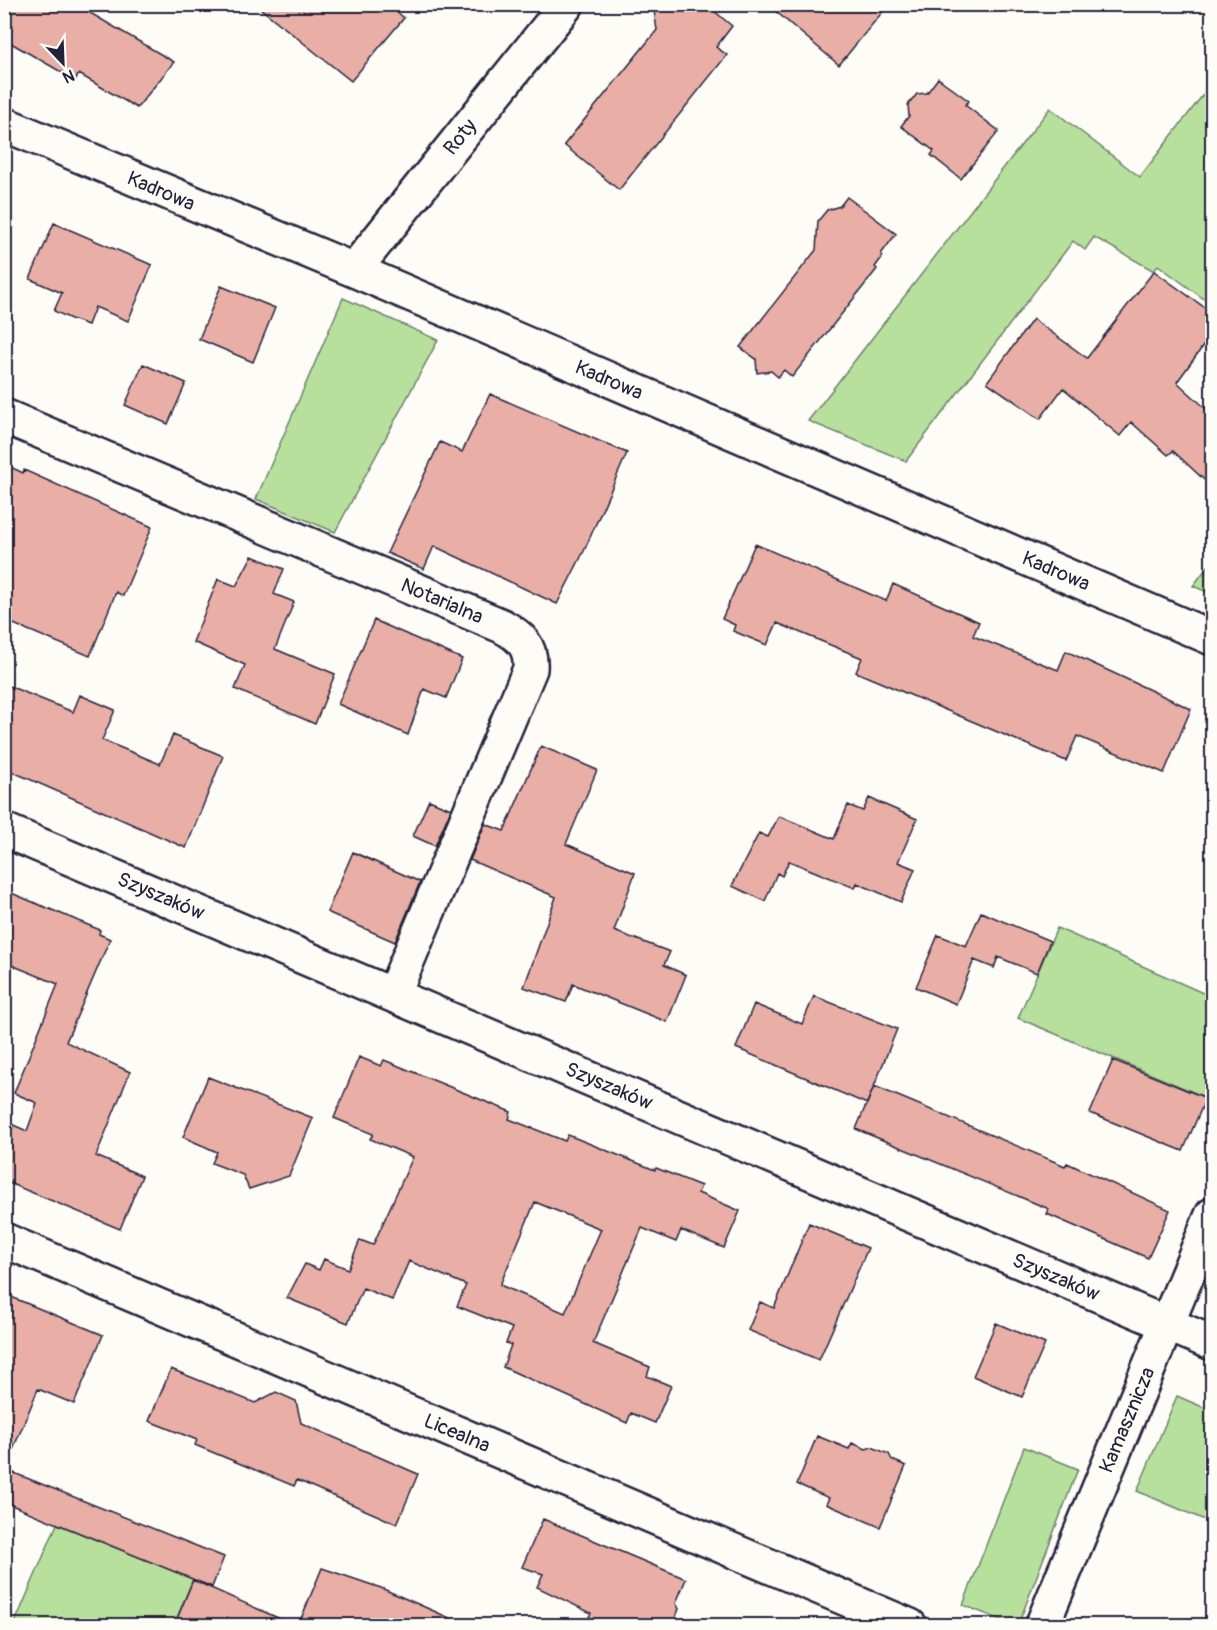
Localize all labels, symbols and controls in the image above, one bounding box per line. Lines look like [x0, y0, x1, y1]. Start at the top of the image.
north arrow [33, 33, 93, 93]
text: N [59, 65, 77, 87]
street label: Roty [438, 114, 482, 160]
street label: Kadrowa [123, 166, 199, 216]
street label: Kadrowa [571, 355, 647, 405]
street label: Kadrowa [1018, 546, 1094, 596]
street label: Notarialna [397, 572, 487, 630]
street label: Szyszaków [114, 867, 209, 926]
street label: Szyszaków [562, 1057, 657, 1116]
street label: Szyszaków [1009, 1248, 1104, 1307]
street label: Kamasznicza [1094, 1363, 1160, 1477]
street label: Licealna [420, 1408, 494, 1458]

